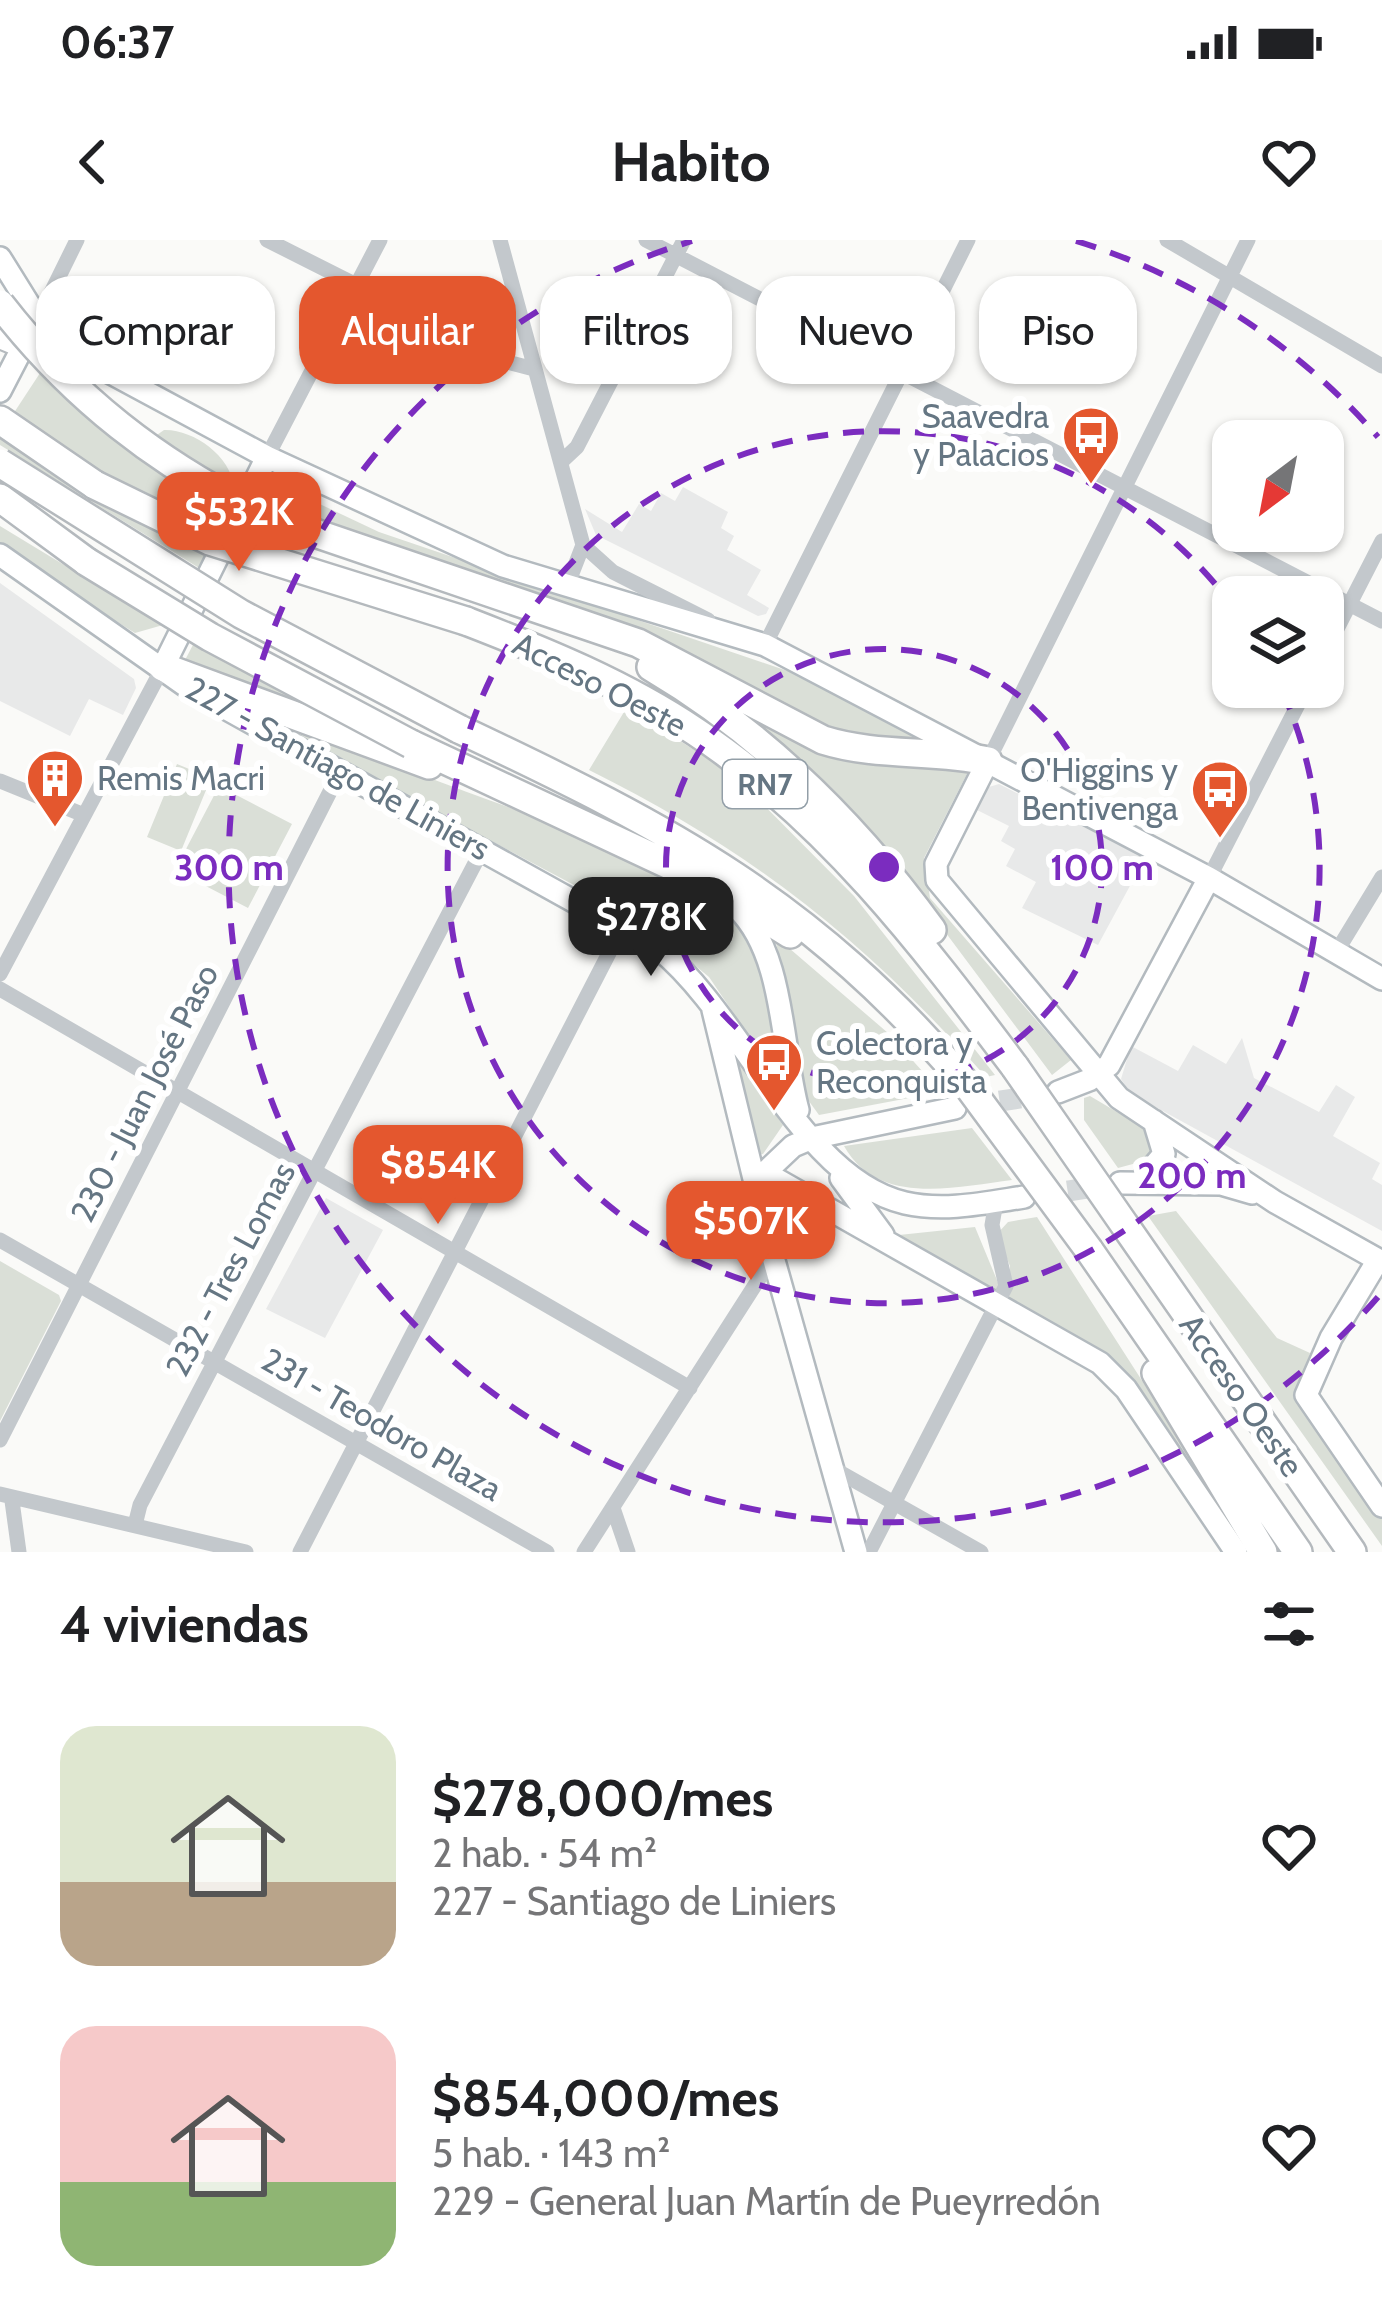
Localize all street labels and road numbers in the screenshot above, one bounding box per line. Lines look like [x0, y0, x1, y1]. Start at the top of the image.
street label: Acceso Oeste [507, 623, 693, 745]
street label: 227 - Santiago de Liniers [179, 668, 497, 868]
road number: RN7 [723, 760, 807, 808]
street label: 230 - Juan José Paso [62, 957, 226, 1229]
street label: 232 - Tres Lomas [157, 1155, 303, 1383]
street label: Acceso Oeste [1171, 1306, 1313, 1484]
street label: 231 - Teodoro Plaza [255, 1339, 509, 1509]

